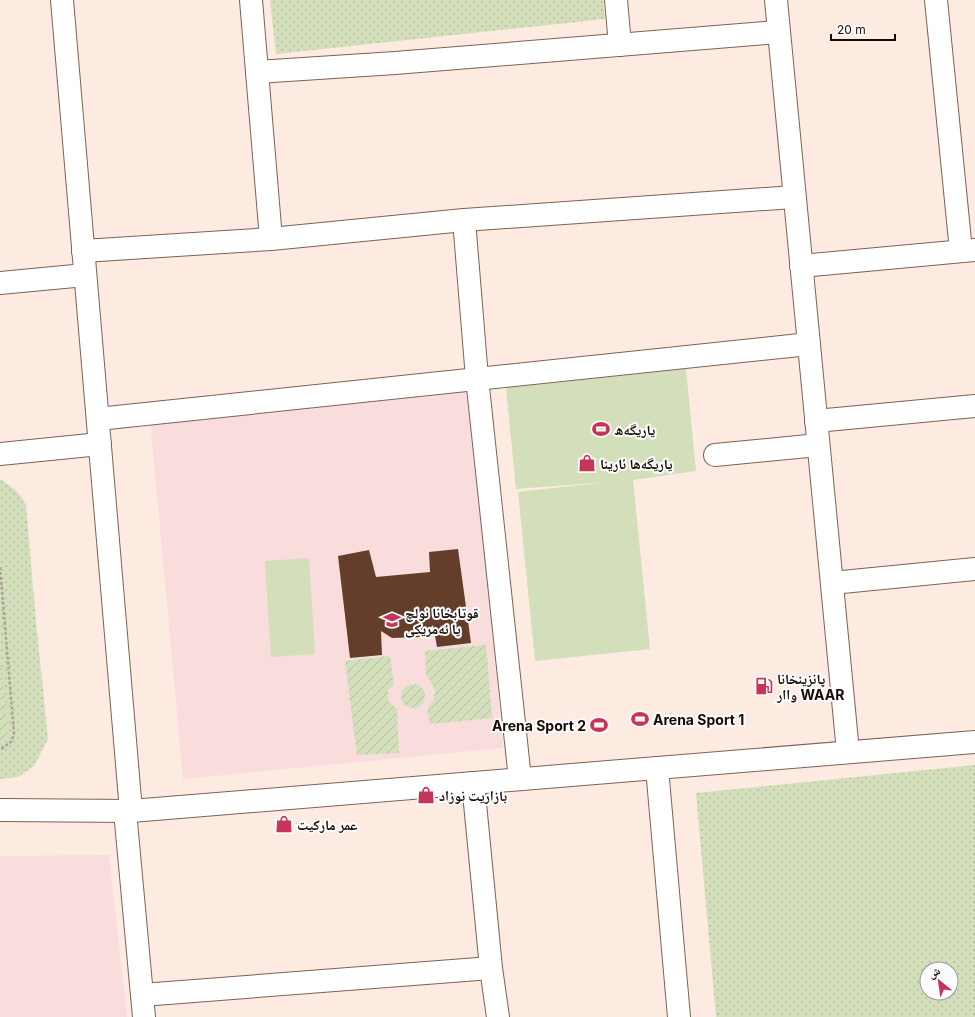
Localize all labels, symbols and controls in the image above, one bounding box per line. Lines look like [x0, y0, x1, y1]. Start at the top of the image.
scale bar [831, 16, 895, 42]
text: 20 m [837, 22, 866, 37]
sports icon: یاریگه‌ه [591, 419, 611, 439]
place label: یاریگه‌ه [614, 421, 656, 438]
shop icon: ياريگەها ئارينا [577, 453, 597, 473]
place label: ياريگەها ئارينا [600, 455, 673, 472]
place label: قوتابخانا نولچ يا ئەمريكى [405, 604, 479, 638]
school or university icon: قوتابخانا نولچ يا ئەمريكى [382, 610, 402, 630]
place label: پانزینخانا واار WAAR [776, 670, 844, 703]
fuel station icon: پانزینخانا واار WAAR [754, 676, 774, 696]
sports icon: Arena Sport 1 [630, 709, 650, 729]
place label: Arena Sport 1 [653, 711, 744, 728]
sports icon: Arena Sport 2 [589, 715, 609, 735]
place label: Arena Sport 2 [492, 717, 586, 734]
shop icon: بازاريت نوزاد [416, 785, 436, 805]
place label: بازاريت نوزاد [439, 787, 507, 804]
shop icon: عمر ماركيت [274, 814, 294, 834]
place label: عمر ماركيت [297, 816, 357, 833]
north arrow [919, 961, 959, 1001]
text: ش [925, 963, 943, 982]

